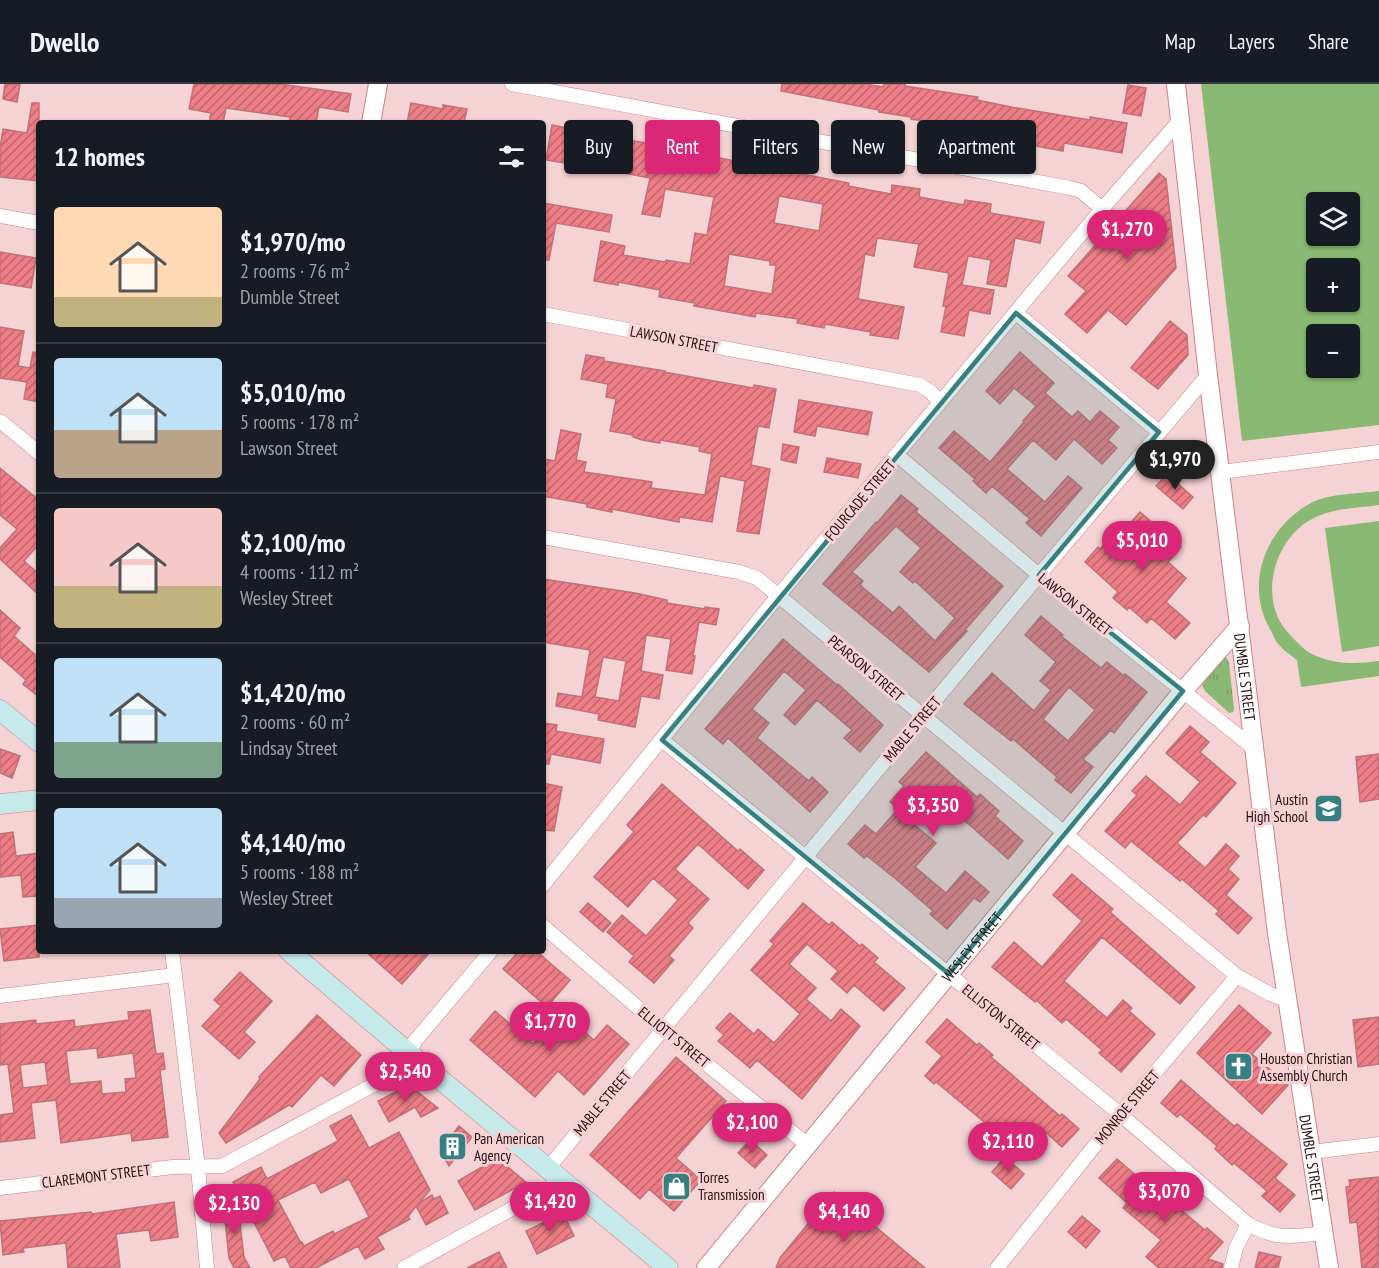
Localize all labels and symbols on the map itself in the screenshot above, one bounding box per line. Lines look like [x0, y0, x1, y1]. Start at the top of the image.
pin: $1,270 [1078, 210, 1176, 261]
street label: LAWSON STREET [629, 321, 720, 357]
pin: $1,970 [1126, 440, 1224, 491]
street label: FOURCADE STREET [821, 455, 900, 544]
pin: $5,010 [1093, 521, 1191, 572]
street label: LAWSON STREET [1034, 569, 1116, 640]
street label: PEARSON STREET [824, 631, 908, 705]
street label: DUMBLE STREET [1230, 632, 1260, 722]
street label: MABLE STREET [879, 692, 945, 766]
pin: $3,350 [884, 786, 982, 837]
place label: Austin High School [1246, 790, 1309, 826]
school or university icon: Austin High School [1313, 792, 1345, 824]
street label: WESLEY STREET [937, 907, 1006, 986]
street label: ELLISTON STREET [958, 980, 1044, 1054]
pin: $1,770 [501, 1002, 599, 1053]
street label: ELLIOTT STREET [634, 1002, 714, 1072]
place label: Houston Christian Assembly Church [1260, 1049, 1352, 1085]
church icon: Houston Christian Assembly Church [1223, 1051, 1255, 1083]
pin: $2,540 [356, 1052, 454, 1103]
street label: MABLE STREET [569, 1066, 635, 1140]
street label: MONROE STREET [1091, 1066, 1164, 1148]
pin: $2,100 [703, 1103, 801, 1154]
street label: DUMBLE STREET [1296, 1113, 1328, 1204]
pin: $2,110 [959, 1122, 1057, 1173]
place label: Pan American Agency [474, 1129, 544, 1165]
building icon: Pan American Agency [437, 1131, 469, 1163]
street label: CLAREMONT STREET [41, 1160, 152, 1192]
place label: Torres Transmission [698, 1168, 765, 1204]
shop icon: Torres Transmission [661, 1170, 693, 1202]
pin: $3,070 [1115, 1172, 1213, 1223]
pin: $1,420 [501, 1182, 599, 1233]
pin: $2,130 [185, 1184, 283, 1235]
pin: $4,140 [795, 1192, 893, 1243]

